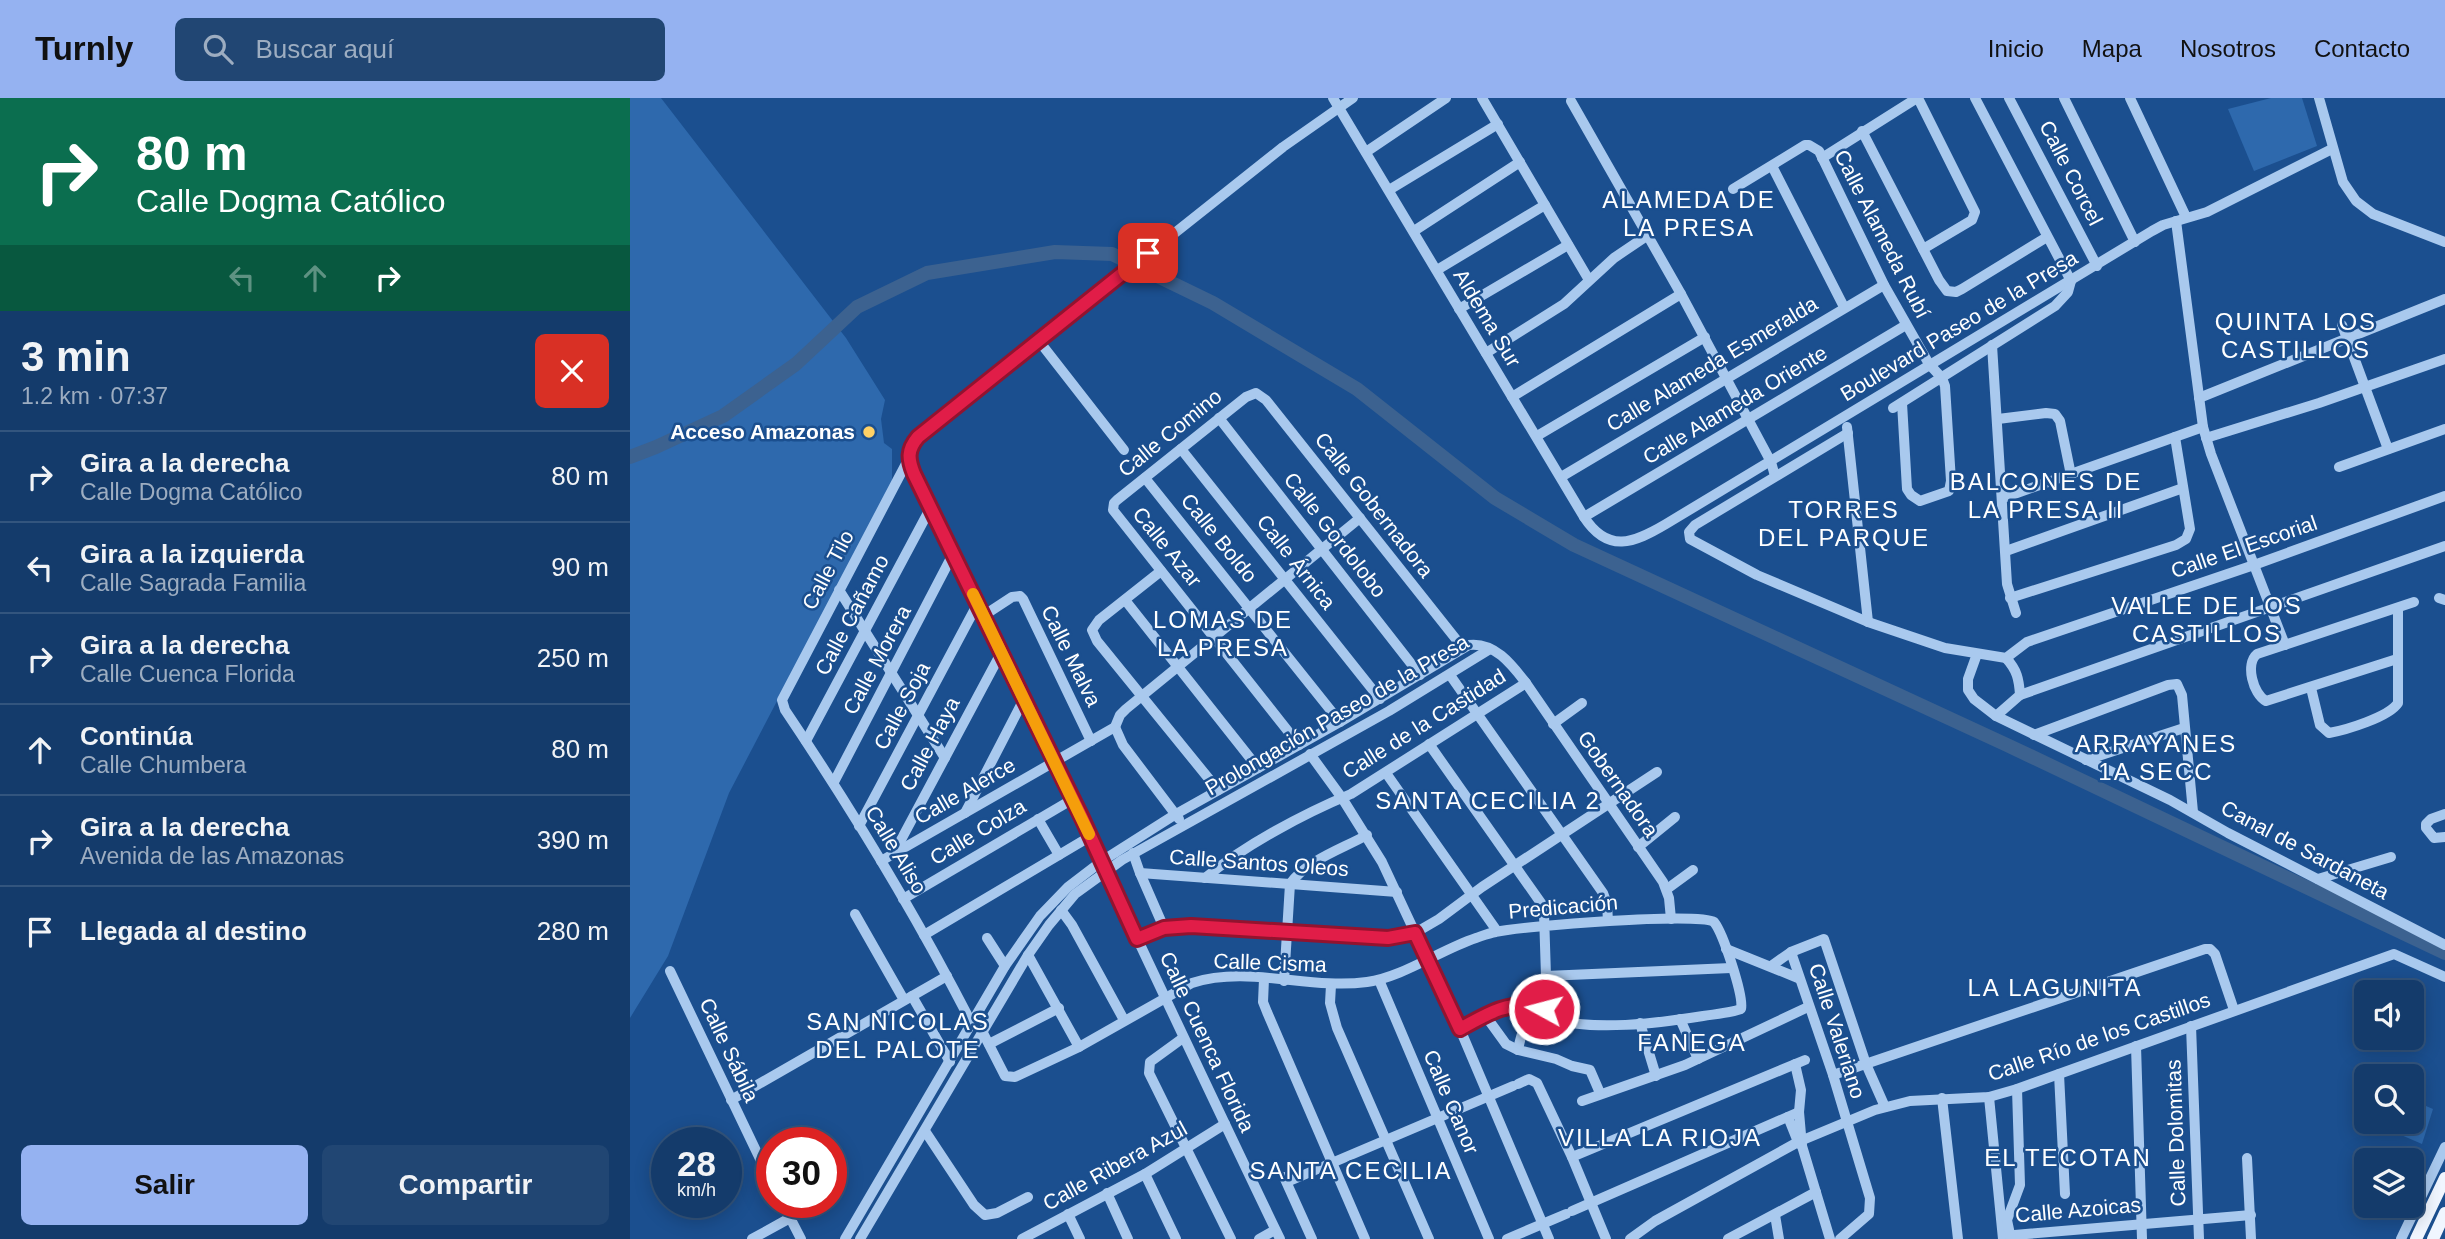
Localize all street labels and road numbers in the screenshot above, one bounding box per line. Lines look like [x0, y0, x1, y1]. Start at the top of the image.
street label: Calle Corcel [2035, 117, 2108, 229]
street label: Calle Alameda Rubí [1830, 146, 1935, 322]
street label: Boulevard Paseo de la Presa [1836, 246, 2082, 405]
street label: Aldema Sur [1449, 265, 1526, 371]
street label: Calle Alameda Esmeralda [1602, 291, 1821, 436]
street label: Calle Alameda Oriente [1639, 341, 1831, 469]
street label: Calle Comino [1113, 384, 1226, 481]
street label: Calle Gobernadora [1311, 428, 1438, 582]
street label: Calle Gordolobo [1280, 468, 1391, 602]
street label: Calle Boldo [1177, 489, 1262, 587]
street label: Calle Azar [1128, 502, 1206, 591]
street label: Calle Árnica [1252, 510, 1341, 614]
street label: Calle El Escorial [2168, 511, 2320, 582]
street label: Calle Tilo [797, 526, 858, 613]
street label: Calle Cañamo [810, 551, 893, 679]
street label: Calle Morera [838, 601, 915, 718]
street label: Calle Malva [1037, 601, 1106, 710]
street label: Prolongación Paseo de la Presa [1201, 629, 1473, 800]
street label: Calle Soja [869, 658, 934, 753]
street label: Calle de la Castidad [1338, 664, 1510, 783]
street label: Calle Haya [895, 693, 964, 795]
street label: Gobernadora [1573, 726, 1664, 841]
street label: Calle Alerce [910, 753, 1019, 829]
street label: Calle Colza [926, 794, 1030, 869]
street label: Canal de Sardaneta [2217, 796, 2393, 904]
street label: Calle Aliso [861, 802, 932, 898]
street label: Calle Santos Oleos [1169, 845, 1350, 880]
street label: Predicación [1507, 890, 1619, 923]
street label: Calle Cuenca Florida [1156, 948, 1259, 1136]
street label: Calle Cisma [1213, 949, 1327, 976]
street label: Calle Valeriano [1805, 960, 1870, 1101]
street label: Calle Río de los Castillos [1985, 988, 2213, 1085]
street label: Calle Sábila [695, 994, 764, 1106]
street label: Calle Canor [1419, 1046, 1484, 1157]
street label: Calle Dolomitas [2161, 1059, 2190, 1207]
street label: Calle Ribera Azul [1039, 1116, 1191, 1215]
street label: Calle Azoicas [2014, 1193, 2142, 1226]

